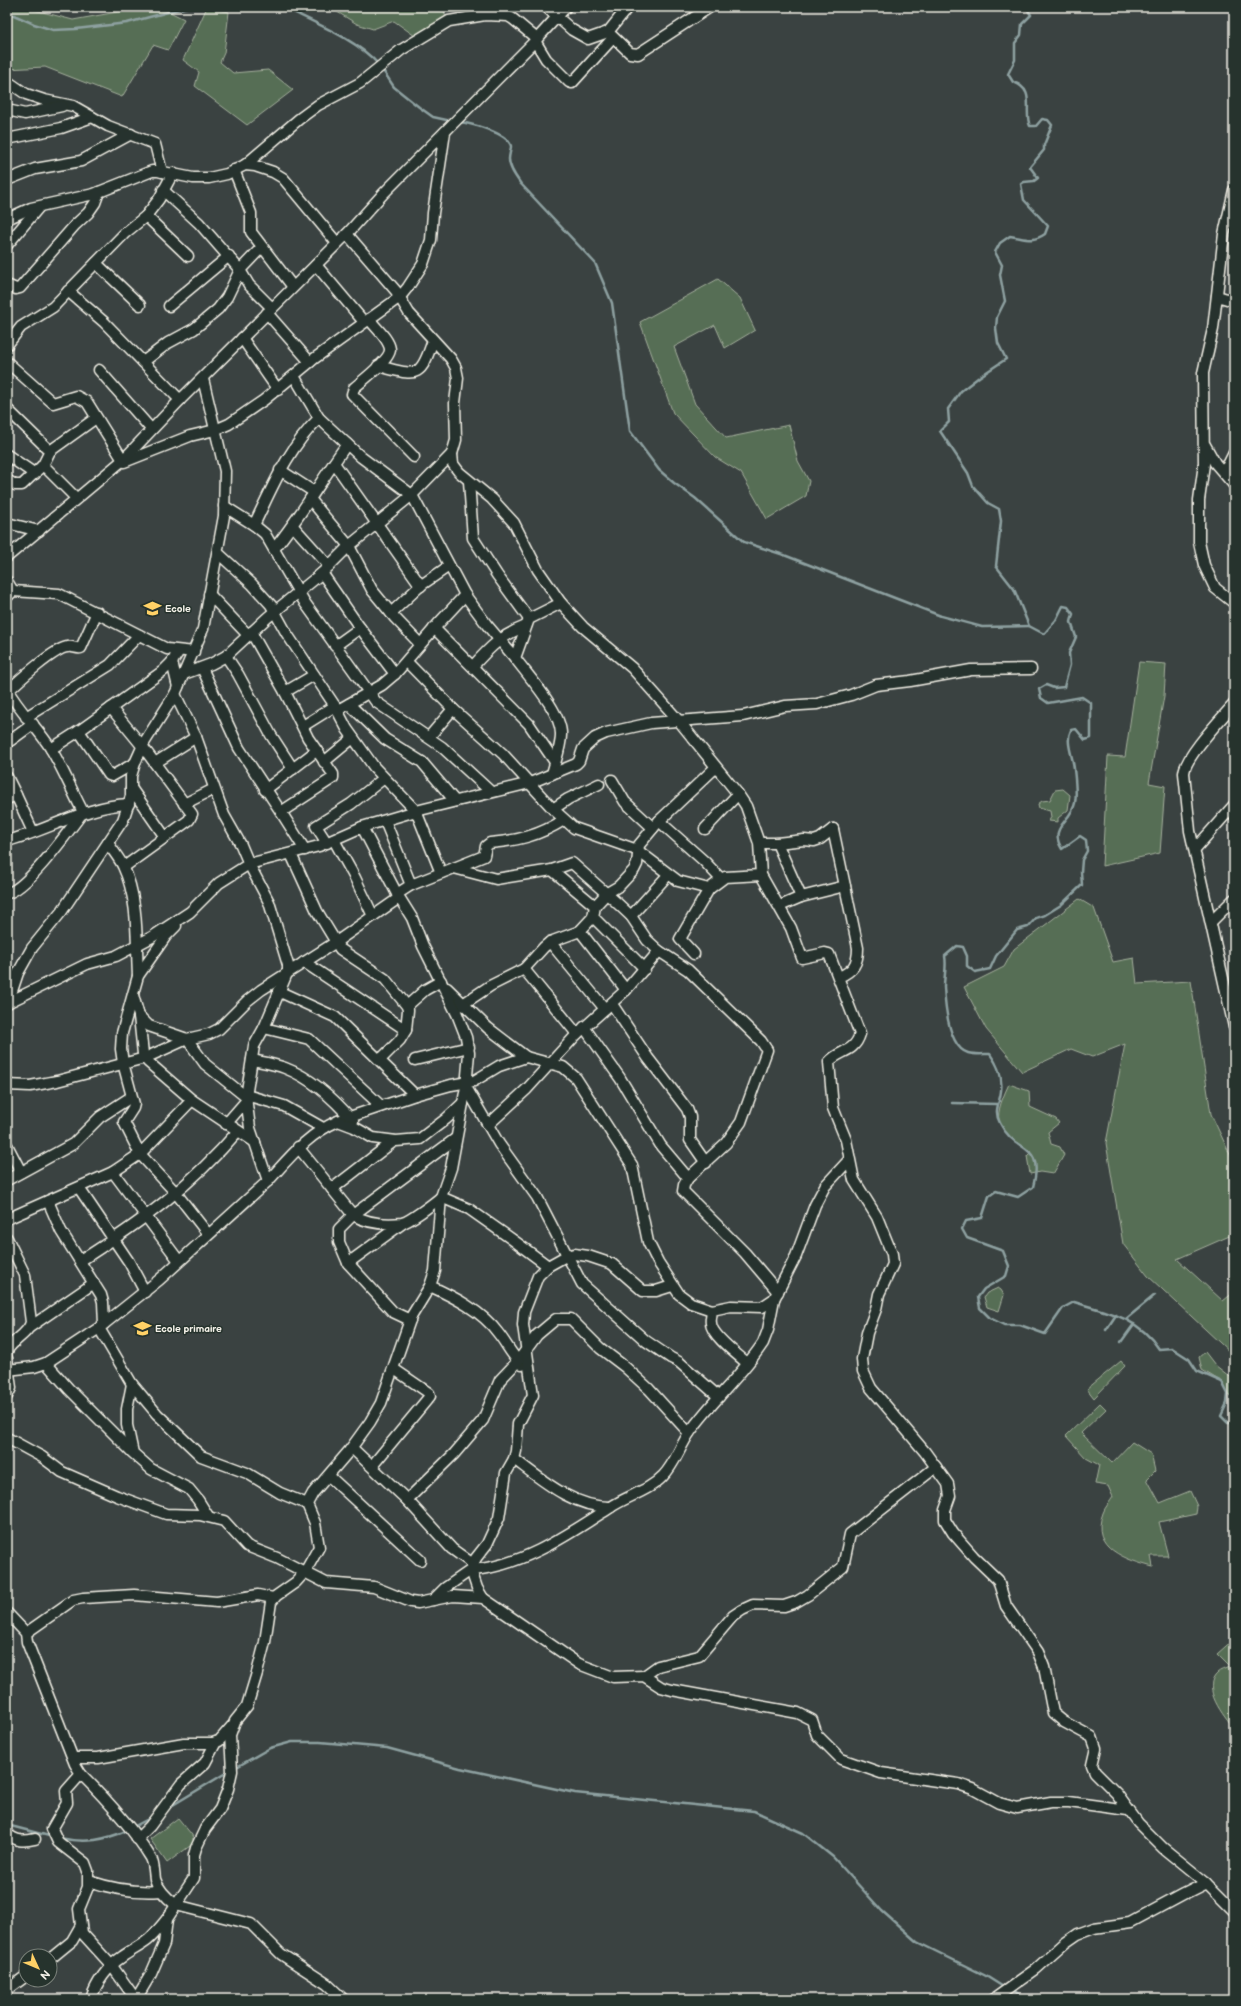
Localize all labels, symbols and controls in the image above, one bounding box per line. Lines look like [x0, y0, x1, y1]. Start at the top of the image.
school or university icon: Ecole [142, 599, 162, 619]
place label: Ecole [165, 603, 191, 615]
school or university icon: Ecole primaire [132, 1319, 152, 1339]
place label: Ecole primaire [155, 1323, 222, 1335]
north arrow [18, 1948, 58, 1988]
text: N [37, 1967, 52, 1982]

